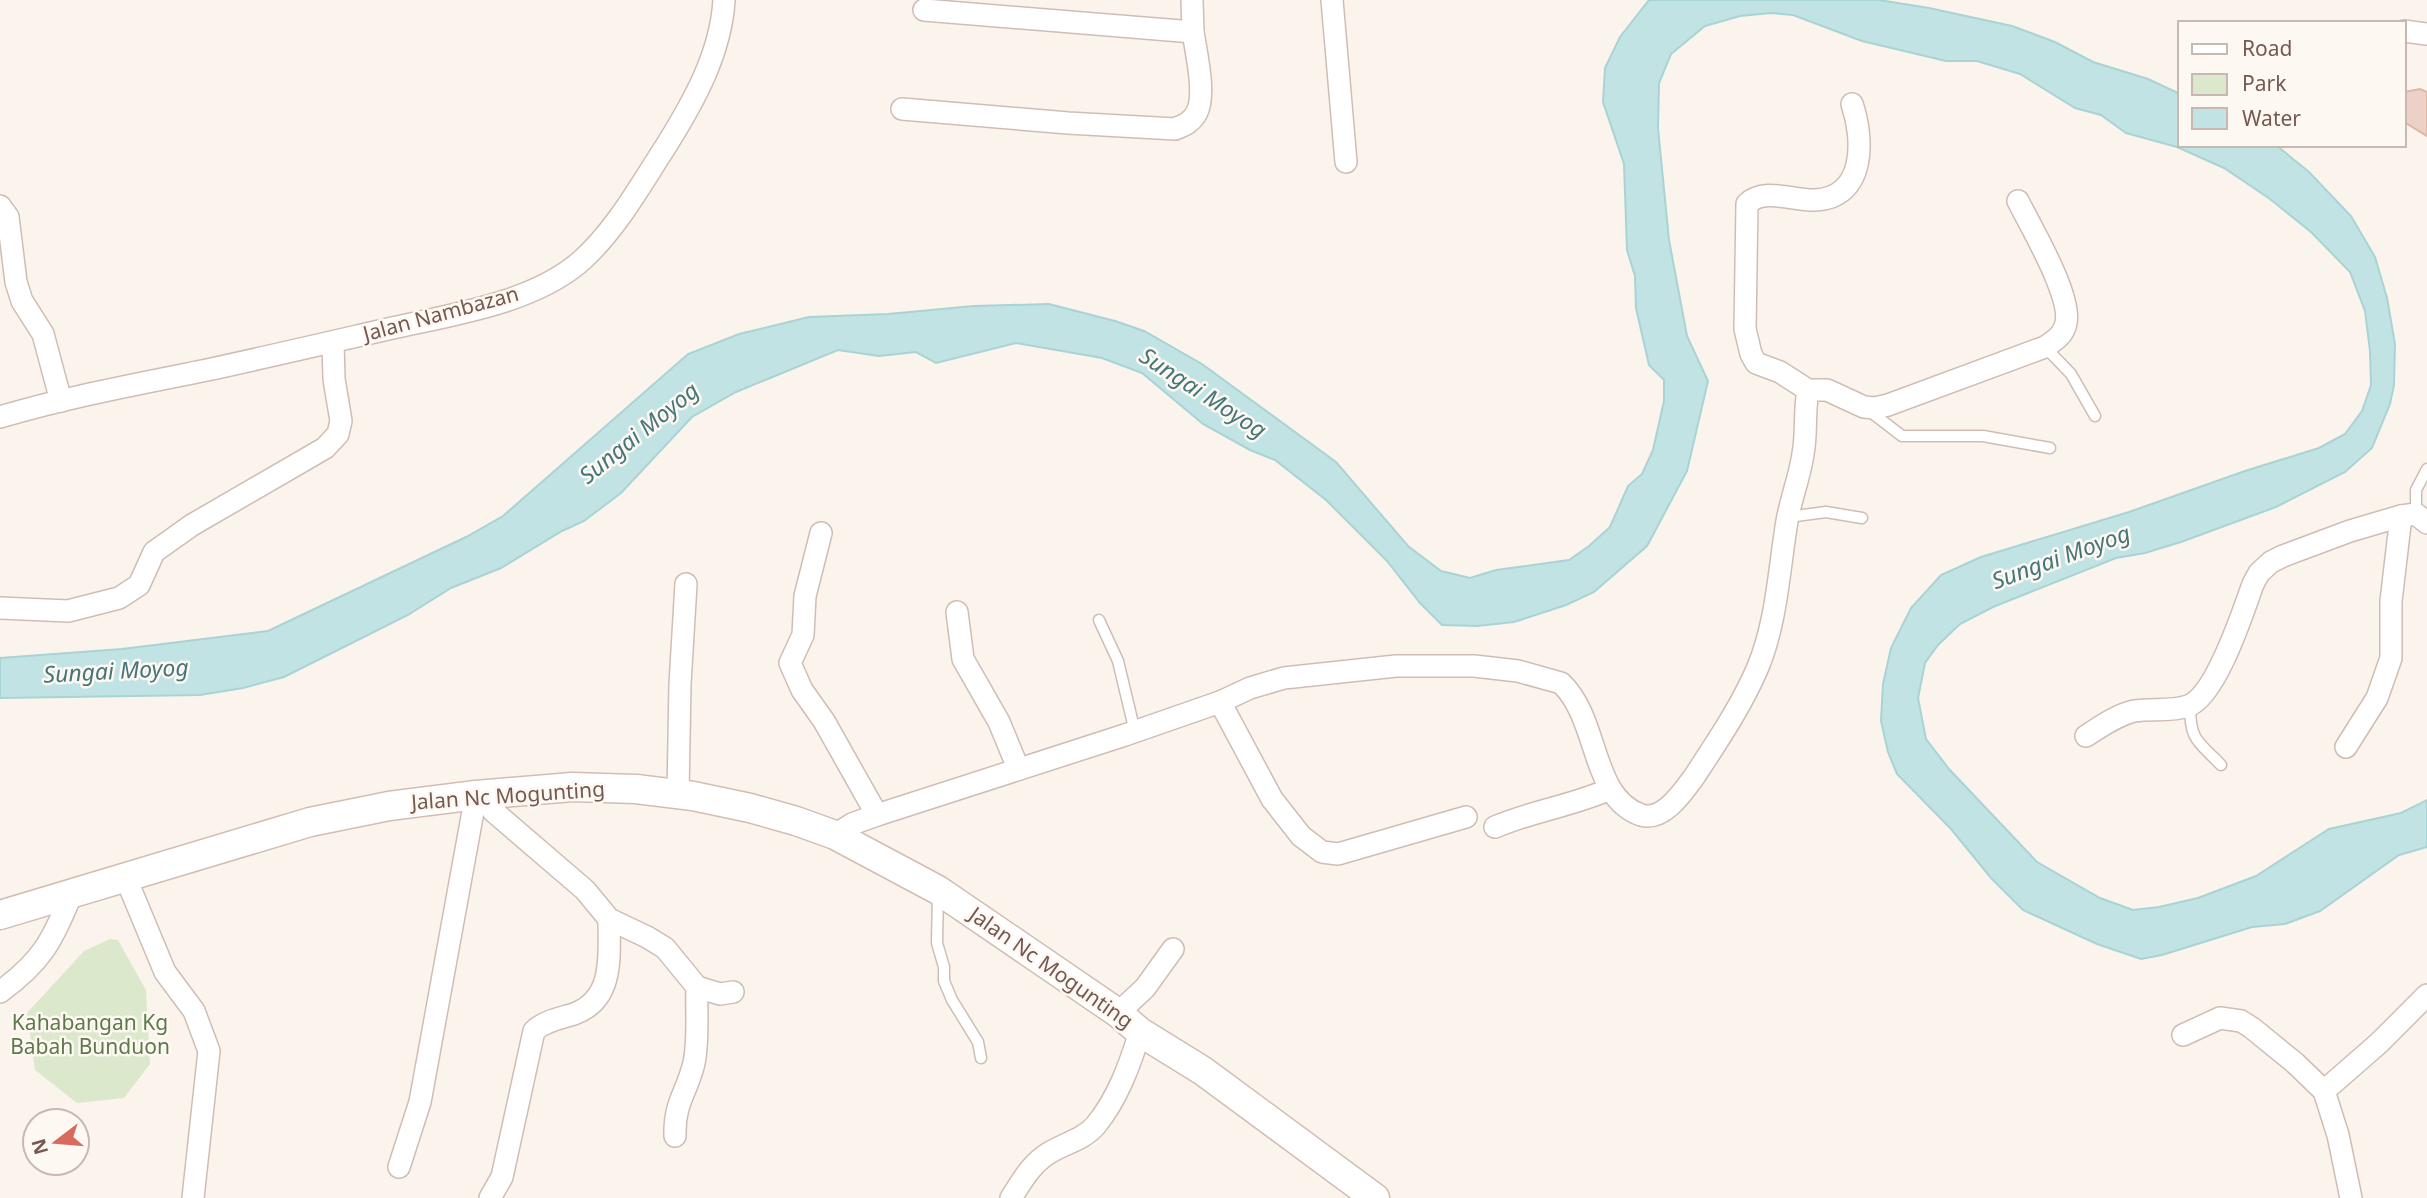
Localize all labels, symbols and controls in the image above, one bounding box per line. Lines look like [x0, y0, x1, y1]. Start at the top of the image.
legend [2178, 21, 2406, 147]
text: Road [2242, 34, 2292, 62]
text: Park [2242, 69, 2287, 97]
text: Water [2242, 104, 2301, 132]
street label: Jalan Nambazan [358, 279, 522, 348]
water label: Sungai Moyog [1134, 339, 1273, 445]
water label: Sungai Moyog [572, 374, 705, 490]
water label: Sungai Moyog [1987, 516, 2134, 596]
water label: Sungai Moyog [43, 650, 189, 690]
street label: Jalan Nc Mogunting [408, 774, 606, 816]
street label: Jalan Nc Mogunting [962, 899, 1139, 1034]
park label: Kahabangan Kg Babah Bunduon [10, 1008, 170, 1060]
north arrow [21, 1107, 91, 1177]
text: N [25, 1136, 54, 1158]

